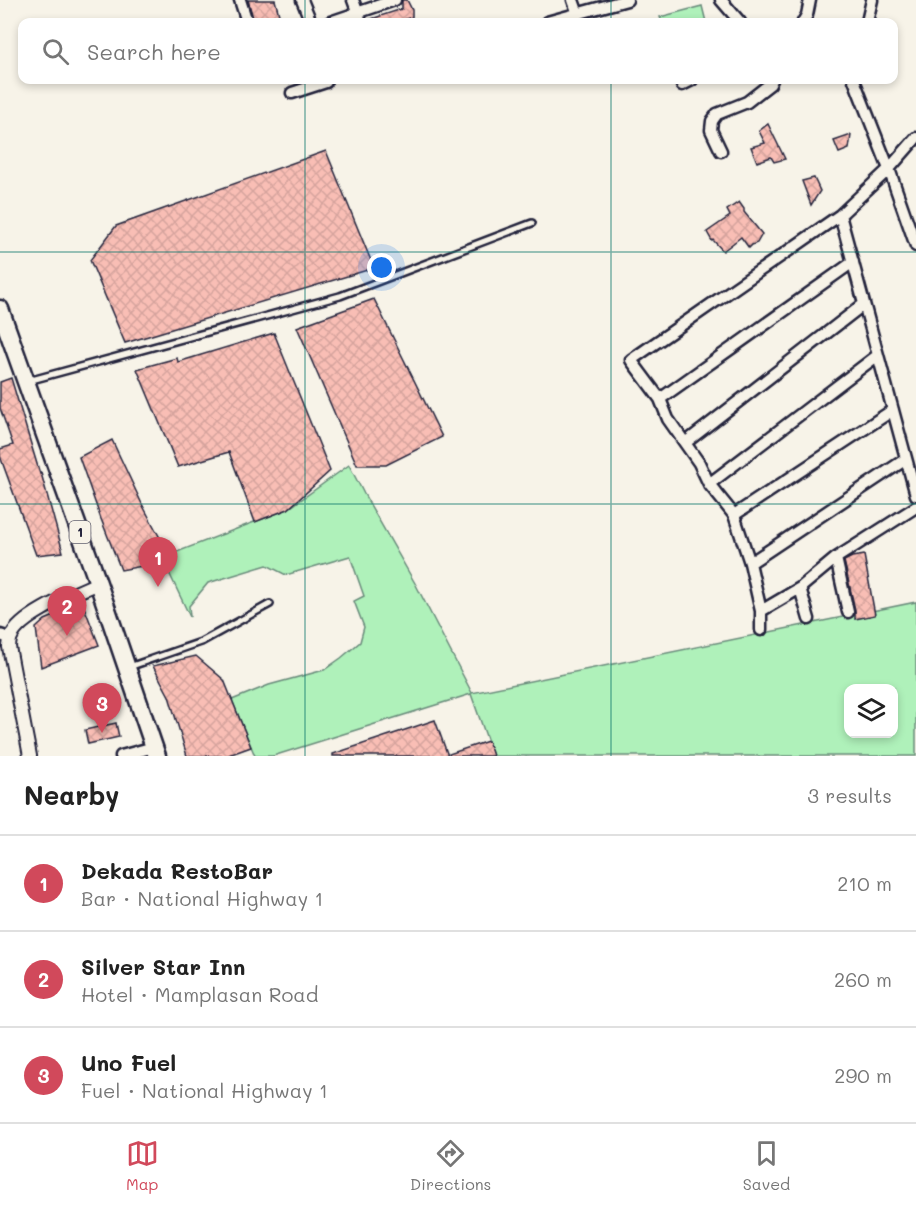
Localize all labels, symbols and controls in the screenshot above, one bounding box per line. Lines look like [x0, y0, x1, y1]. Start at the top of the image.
search box [18, 18, 898, 84]
icon: search [39, 35, 72, 68]
text: Search here [87, 37, 221, 66]
your location [367, 253, 396, 282]
road number: 1 [70, 521, 90, 543]
pin: 1 [138, 538, 178, 587]
pin: 2 [48, 586, 86, 636]
pin: 3 [82, 684, 122, 733]
map controls [844, 684, 898, 738]
button: layers [844, 684, 898, 738]
text: Nearby [24, 778, 119, 812]
text: 3 results [807, 782, 892, 808]
text: Dekada RestoBar [81, 856, 273, 885]
text: 1 [39, 870, 48, 896]
text: 210 m [837, 870, 892, 896]
text: Bar · National Highway 1 [81, 885, 323, 911]
text: Silver Star Inn [81, 952, 245, 981]
text: 2 [38, 966, 49, 992]
text: 260 m [834, 966, 892, 992]
text: Hotel · Mamplasan Road [81, 981, 318, 1007]
text: Uno Fuel [81, 1048, 176, 1077]
text: 3 [38, 1062, 50, 1088]
text: 290 m [834, 1062, 892, 1088]
text: Fuel · National Highway 1 [81, 1077, 328, 1103]
tab: Map [126, 1137, 159, 1194]
tab: Directions [410, 1137, 491, 1194]
tab: Saved [743, 1137, 790, 1194]

